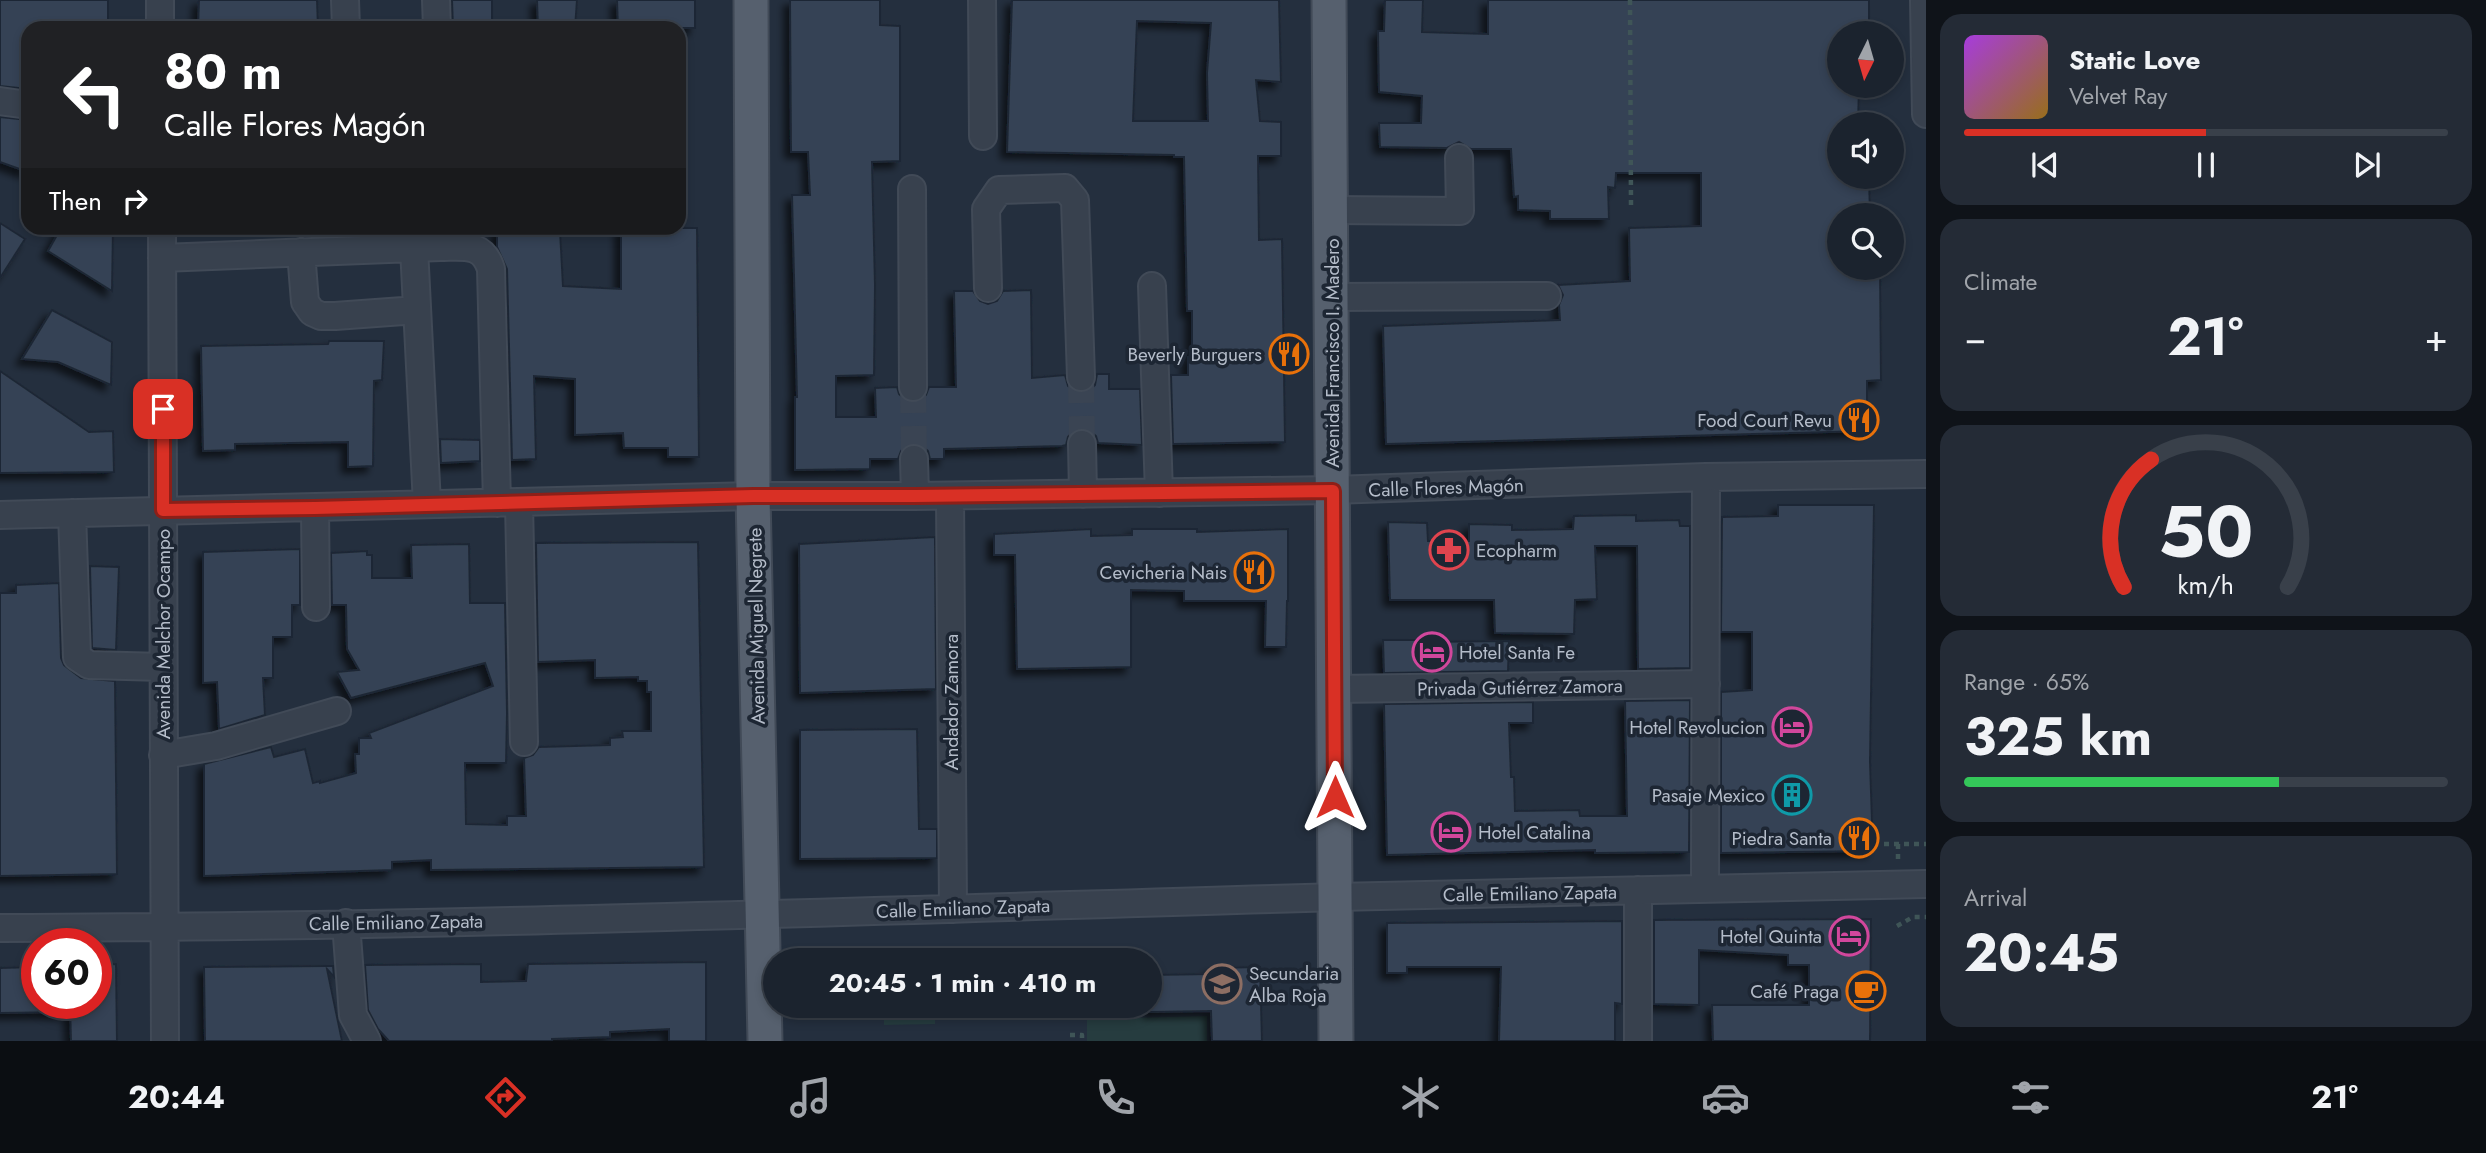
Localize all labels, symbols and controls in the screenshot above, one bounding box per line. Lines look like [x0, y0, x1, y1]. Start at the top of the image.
north arrow [1827, 21, 1904, 98]
map controls [1827, 21, 1904, 280]
text: 80 m [164, 37, 282, 107]
text: Static Love [2069, 41, 2201, 79]
icon: left [49, 49, 140, 140]
text: Velvet Ray [2069, 79, 2167, 113]
text: Calle Flores Magón [164, 102, 426, 148]
button: sound [1827, 112, 1904, 189]
icon: previous [2026, 146, 2064, 184]
icon: pause [2187, 146, 2225, 184]
icon: next [2348, 146, 2386, 184]
text: Then [49, 182, 102, 220]
icon: right [116, 182, 154, 220]
button: search [1827, 203, 1904, 280]
street label: Avenida Francisco I. Madero [1319, 238, 1346, 468]
text: Climate [1964, 265, 2037, 299]
text: 21° [2168, 299, 2244, 375]
text: − [1964, 310, 1986, 365]
text: + [2425, 310, 2448, 365]
restaurant icon: Beverly Burguers [1268, 333, 1310, 375]
place label: Beverly Burguers [1128, 341, 1262, 368]
pin [133, 379, 193, 439]
icon: arrive [144, 390, 182, 428]
restaurant icon: Food Court Revu [1838, 399, 1880, 441]
place label: Food Court Revu [1697, 407, 1832, 434]
street label: Calle Flores Magón [1368, 471, 1524, 504]
text: 50 [2158, 479, 2254, 584]
street label: Avenida Miguel Negrete [741, 527, 772, 725]
street label: Avenida Melchor Ocampo [150, 529, 177, 739]
pharmacy icon: Ecopharm [1428, 529, 1470, 571]
place label: Ecopharm [1476, 537, 1557, 564]
restaurant icon: Cevicheria Nais [1233, 551, 1275, 593]
place label: Cevicheria Nais [1100, 559, 1227, 586]
text: km/h [2178, 566, 2234, 602]
hotel icon: Hotel Santa Fe [1411, 631, 1453, 673]
street label: Andador Zamora [938, 634, 965, 770]
place label: Hotel Santa Fe [1459, 639, 1575, 666]
text: Range · 65% [1964, 665, 2089, 699]
street label: Privada Gutiérrez Zamora [1417, 672, 1623, 703]
text: 325 km [1964, 699, 2152, 775]
hotel icon: Hotel Revolucion [1771, 706, 1813, 748]
place label: Hotel Revolucion [1629, 714, 1765, 741]
position arrow [1298, 760, 1372, 834]
building icon: Pasaje Mexico [1771, 774, 1813, 816]
place label: Pasaje Mexico [1652, 782, 1765, 809]
hotel icon: Hotel Catalina [1430, 811, 1472, 853]
restaurant icon: Piedra Santa [1838, 817, 1880, 859]
place label: Hotel Catalina [1478, 819, 1591, 846]
place label: Piedra Santa [1731, 825, 1832, 852]
street label: Calle Emiliano Zapata [1443, 878, 1617, 909]
text: Arrival [1964, 881, 2027, 915]
street label: Calle Emiliano Zapata [875, 892, 1051, 925]
street label: Calle Emiliano Zapata [309, 907, 483, 938]
hotel icon: Hotel Quinta [1828, 915, 1870, 957]
text: 20:45 [1964, 915, 2119, 991]
place label: Hotel Quinta [1720, 923, 1822, 950]
speed limit sign: 60 [21, 928, 112, 1019]
place label: Secundaria Alba Roja [1249, 960, 1339, 1009]
school or university icon: Secundaria Alba Roja [1201, 963, 1243, 1005]
text: 20:45 · 1 min · 410 m [829, 964, 1096, 1002]
cafe icon: Café Praga [1845, 970, 1887, 1012]
place label: Café Praga [1750, 978, 1839, 1005]
icon: directions [481, 1073, 530, 1122]
icon: music [786, 1073, 835, 1122]
icon: phone [1091, 1073, 1140, 1122]
icon: climate [1396, 1073, 1445, 1122]
icon: car [1701, 1073, 1750, 1122]
icon: filters [2006, 1073, 2055, 1122]
text: 20:44 [128, 1074, 225, 1120]
text: 21° [2311, 1074, 2358, 1120]

